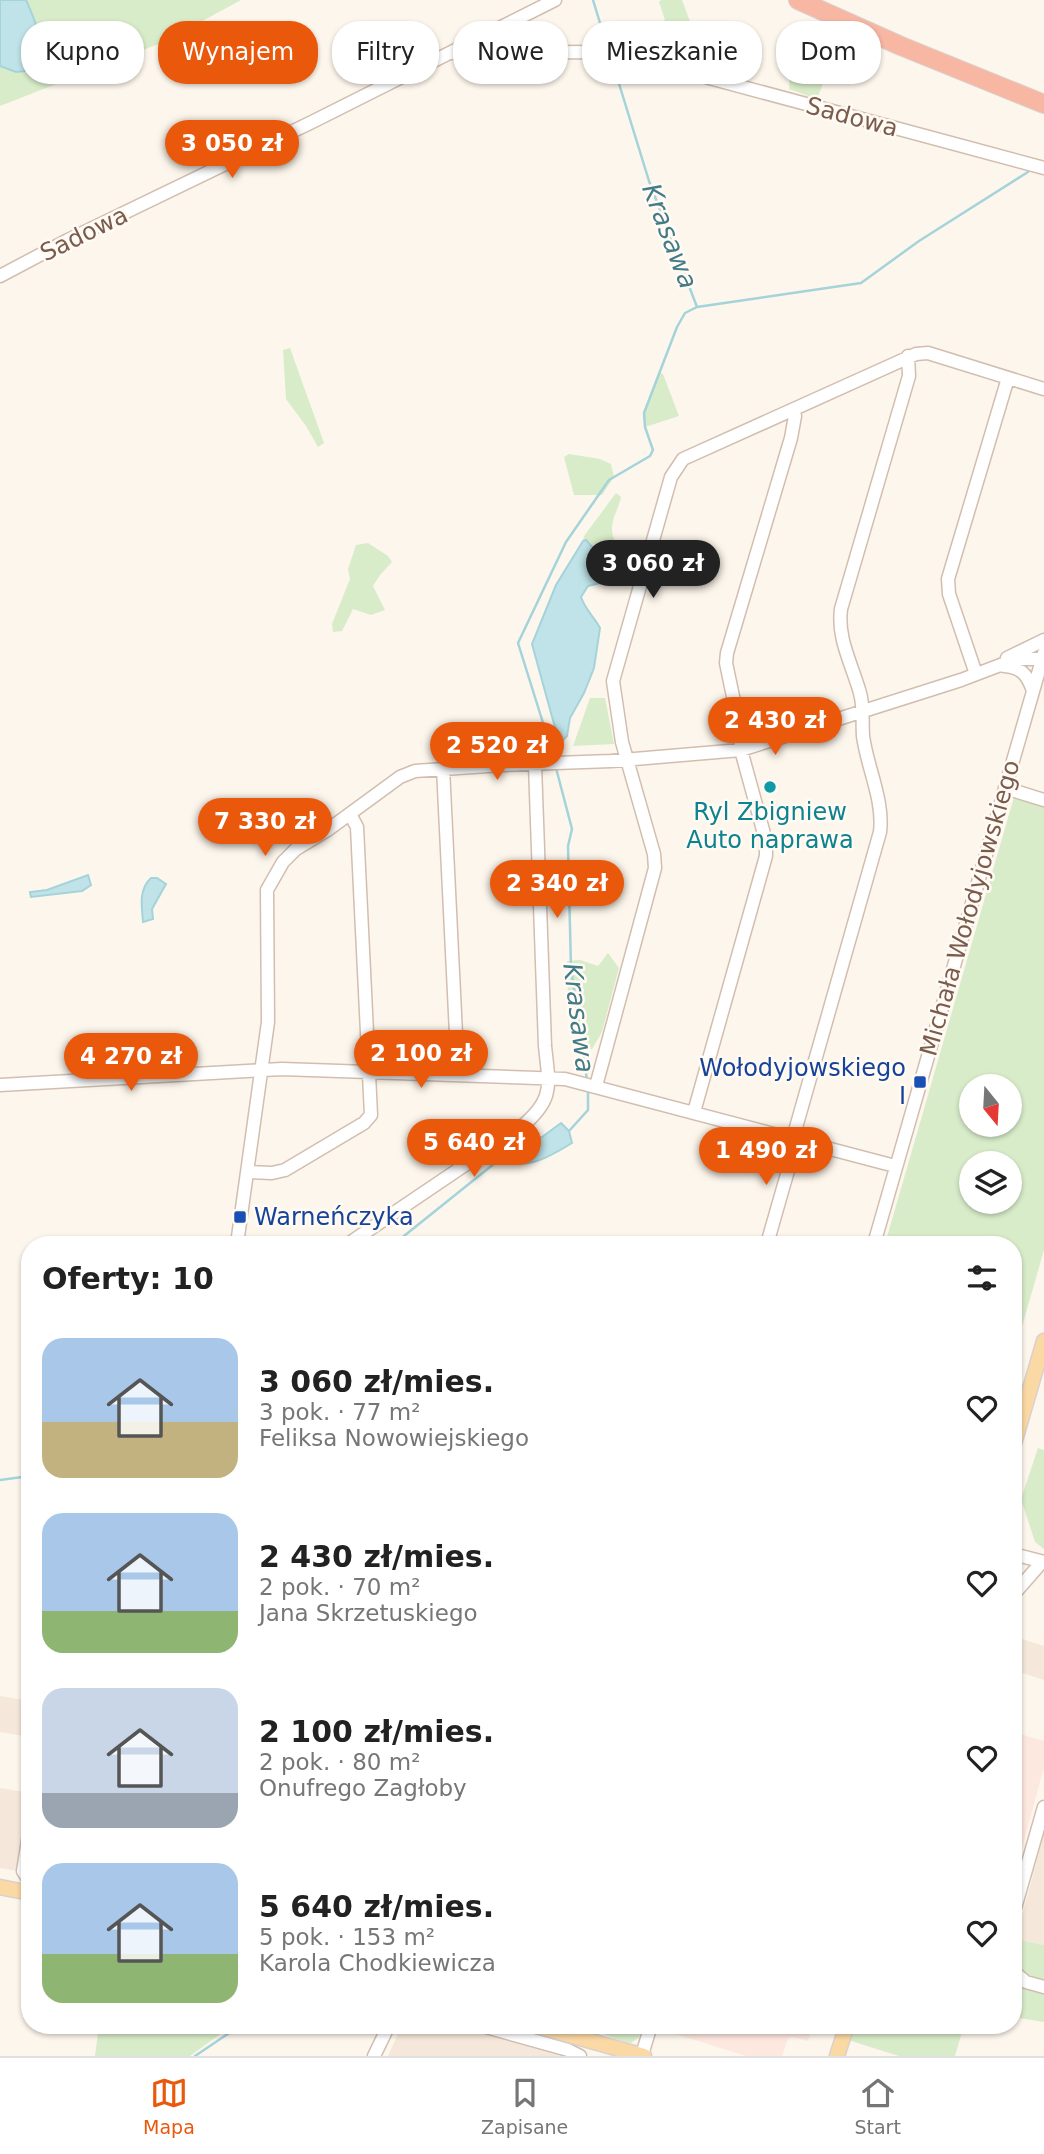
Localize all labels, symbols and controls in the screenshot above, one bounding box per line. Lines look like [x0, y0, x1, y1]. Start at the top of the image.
chip: Kupno [21, 21, 144, 84]
chip: Wynajem [158, 21, 318, 84]
chip: Filtry [332, 21, 439, 84]
chip: Nowe [453, 21, 568, 84]
chip: Mieszkanie [582, 21, 762, 84]
chip: Dom [776, 21, 881, 84]
street label: Sadowa [803, 91, 901, 143]
pin: 3 050 zł [160, 120, 304, 180]
text: 3 050 zł [181, 130, 283, 156]
water label: Krasawa [636, 179, 704, 293]
street label: Sadowa [36, 201, 132, 267]
pin: 3 060 zł [581, 540, 725, 600]
text: 3 060 zł [602, 550, 704, 576]
pin: 2 430 zł [703, 698, 847, 757]
text: 2 430 zł [724, 707, 826, 733]
pin: 2 520 zł [425, 722, 569, 782]
text: 2 520 zł [446, 732, 548, 758]
street label: Michała Wołodyjowskiego [914, 757, 1026, 1059]
marker: Ryl Zbigniew Auto naprawa [762, 779, 778, 795]
pin: 7 330 zł [193, 798, 337, 858]
place label: Ryl Zbigniew Auto naprawa [686, 798, 854, 854]
text: 7 330 zł [214, 808, 316, 834]
pin: 2 340 zł [485, 860, 629, 920]
text: 2 340 zł [506, 870, 608, 896]
water label: Krasawa [557, 961, 601, 1075]
pin: 2 100 zł [349, 1030, 493, 1090]
pin: 4 270 zł [59, 1034, 203, 1093]
text: 2 100 zł [370, 1040, 472, 1066]
text: 4 270 zł [80, 1043, 182, 1069]
place label: Wołodyjowskiego I [699, 1054, 906, 1110]
marker: Wołodyjowskiego I [912, 1074, 928, 1090]
north arrow [959, 1074, 1022, 1138]
map controls [959, 1074, 1022, 1214]
pin: 5 640 zł [402, 1120, 546, 1179]
pin: 1 490 zł [694, 1128, 838, 1187]
text: 5 640 zł [423, 1129, 525, 1155]
text: 1 490 zł [715, 1137, 817, 1163]
button: layers [959, 1151, 1022, 1214]
place label: Warneńczyka [254, 1203, 414, 1231]
marker: Warneńczyka [232, 1209, 248, 1225]
icon: filters [963, 1259, 1001, 1297]
text: Oferty: 10 [42, 1261, 214, 1296]
text: 3 060 zł/mies. [259, 1364, 494, 1399]
icon: home [98, 1366, 182, 1450]
icon: heart [963, 1389, 1001, 1427]
text: 3 pok. · 77 m² [259, 1399, 420, 1425]
text: Feliksa Nowowiejskiego [259, 1425, 529, 1451]
text: 2 430 zł/mies. [259, 1539, 494, 1574]
icon: home [98, 1541, 182, 1625]
icon: heart [963, 1564, 1001, 1602]
text: 2 pok. · 70 m² [259, 1574, 420, 1600]
text: Jana Skrzetuskiego [259, 1600, 478, 1626]
text: 2 100 zł/mies. [259, 1714, 494, 1749]
icon: home [98, 1716, 182, 1800]
icon: heart [963, 1739, 1001, 1777]
text: 2 pok. · 80 m² [259, 1749, 420, 1775]
text: Onufrego Zagłoby [259, 1775, 467, 1801]
text: 5 640 zł/mies. [259, 1889, 494, 1924]
icon: home [98, 1891, 182, 1975]
icon: heart [963, 1914, 1001, 1952]
text: 5 pok. · 153 m² [259, 1924, 435, 1950]
text: Karola Chodkiewicza [259, 1950, 496, 1976]
tab: Mapa [143, 2074, 195, 2138]
tab: Zapisane [481, 2074, 568, 2138]
tab: Start [854, 2074, 901, 2138]

